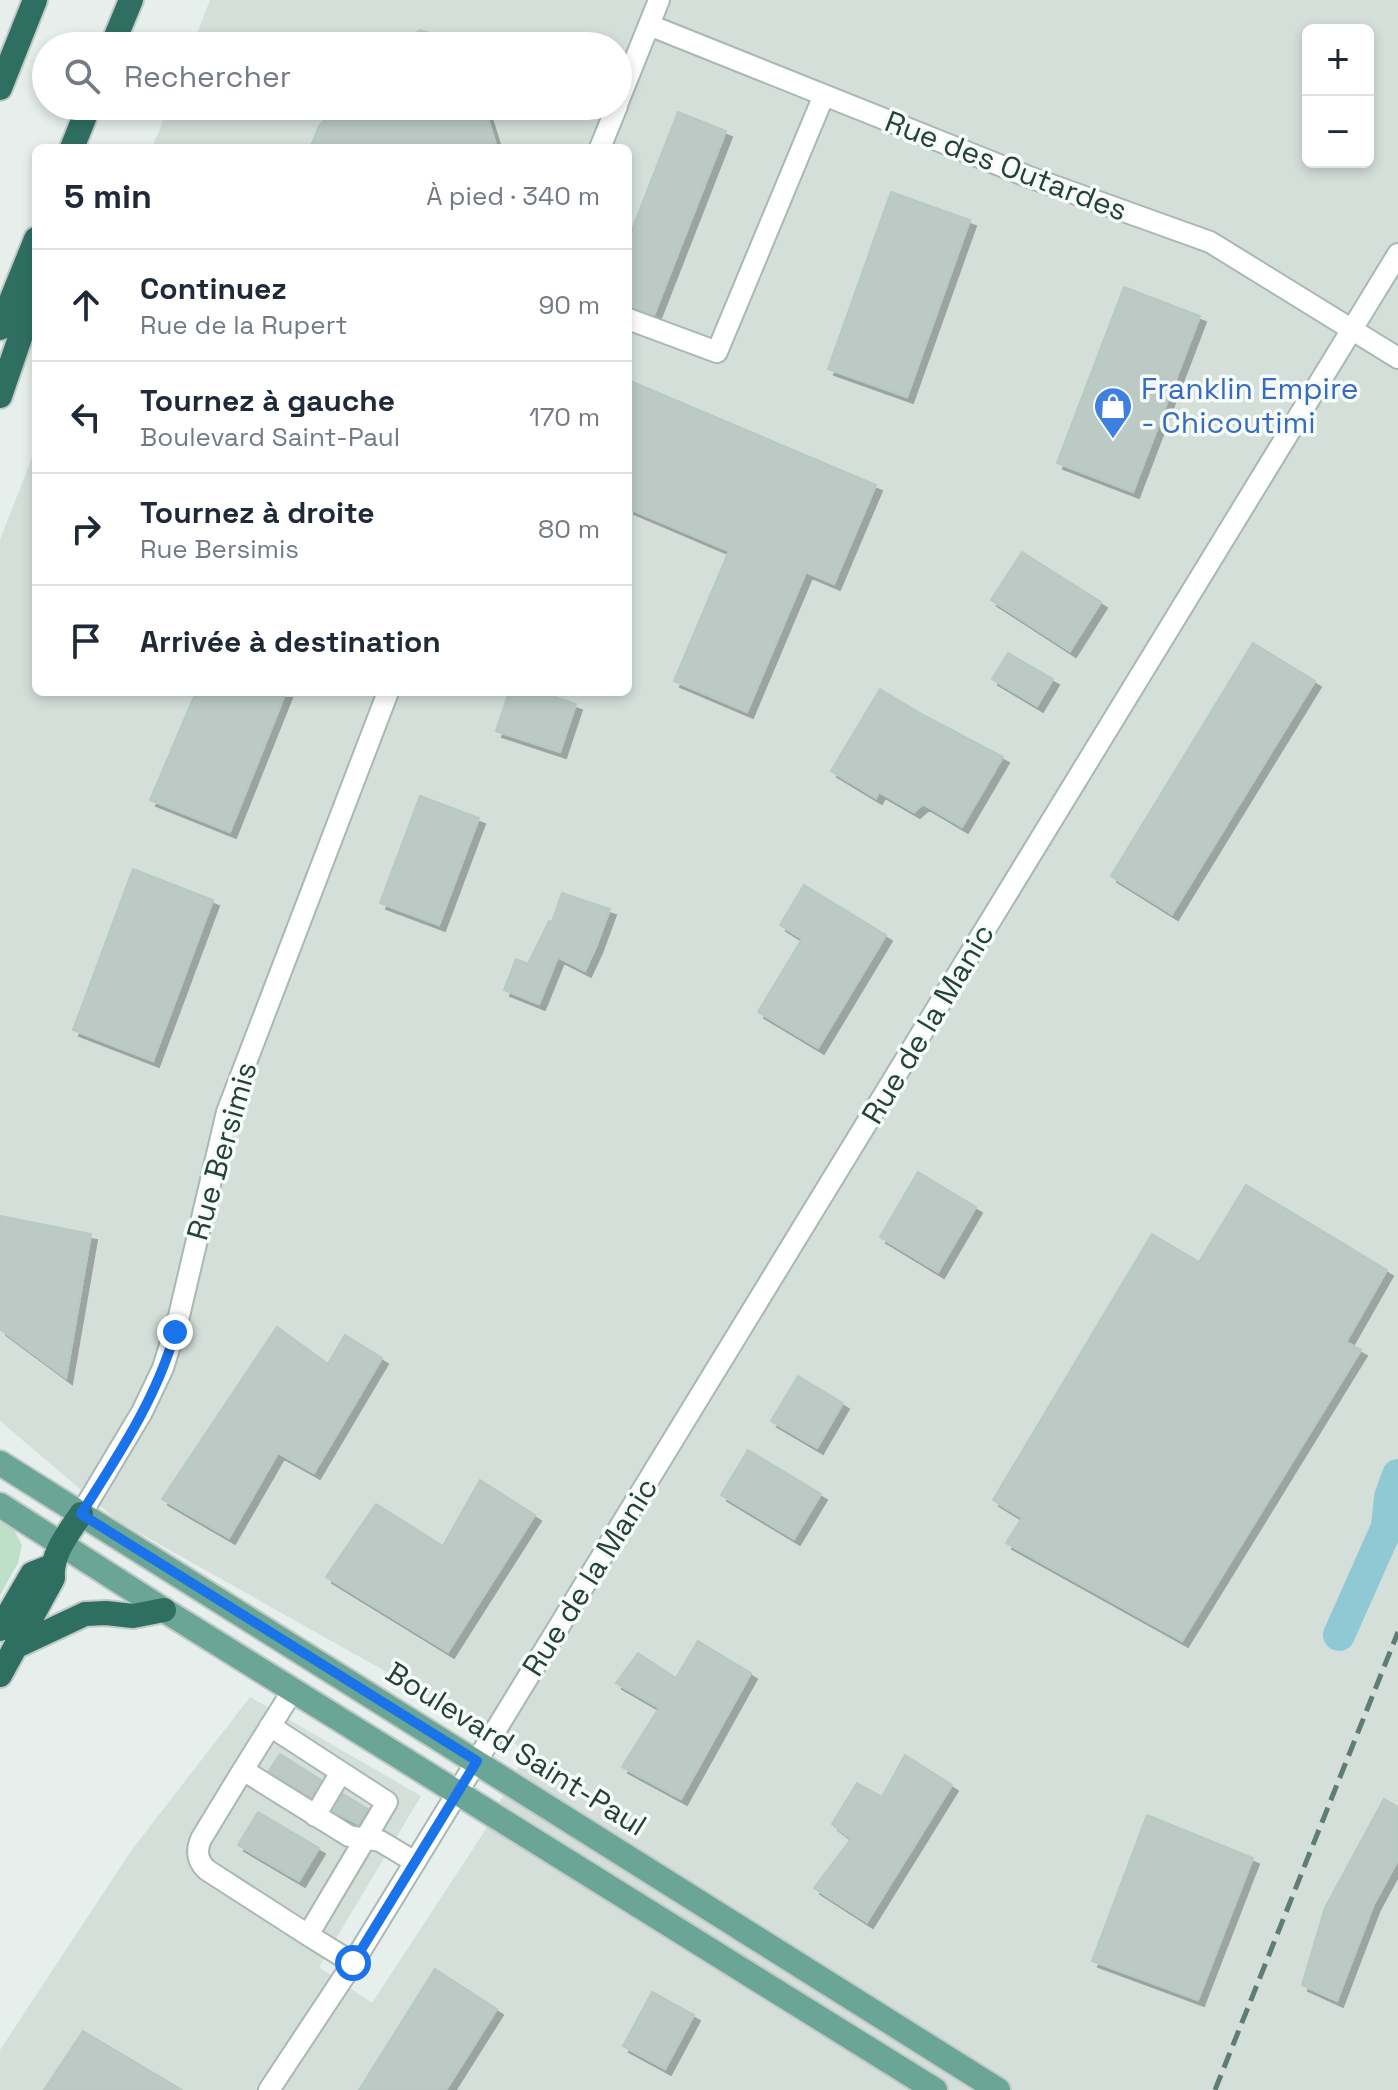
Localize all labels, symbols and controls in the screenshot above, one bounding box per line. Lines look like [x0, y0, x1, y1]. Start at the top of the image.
map controls [1302, 24, 1374, 168]
button: + [1302, 24, 1374, 96]
search box [32, 32, 632, 120]
icon: search [60, 54, 104, 98]
text: Rechercher [124, 57, 291, 96]
button: − [1302, 96, 1374, 168]
street label: Rue des Outardes [879, 101, 1133, 230]
text: 5 min [64, 175, 152, 218]
text: À pied · 340 m [426, 179, 600, 213]
text: Continuez [140, 269, 287, 308]
icon: ahead [64, 283, 108, 327]
text: 90 m [538, 288, 600, 322]
text: Rue de la Rupert [140, 308, 347, 342]
place label: Franklin Empire - Chicoutimi [1141, 369, 1358, 442]
text: Tournez à gauche [140, 381, 395, 420]
shop icon: Franklin Empire - Chicoutimi [1092, 385, 1134, 440]
icon: left [64, 395, 108, 439]
text: 170 m [529, 400, 600, 434]
text: Boulevard Saint-Paul [140, 420, 400, 454]
text: Tournez à droite [140, 493, 374, 532]
icon: right [64, 507, 108, 551]
text: 80 m [538, 512, 600, 546]
text: Rue Bersimis [140, 532, 299, 566]
icon: arrive [64, 619, 108, 663]
text: Arrivée à destination [140, 622, 441, 661]
street label: Rue de la Manic [852, 917, 1003, 1131]
street label: Rue Bersimis [177, 1057, 266, 1244]
route end [157, 1314, 193, 1350]
street label: Rue de la Manic [513, 1470, 666, 1683]
street label: Boulevard Saint-Paul [379, 1653, 654, 1845]
route start [335, 1945, 371, 1981]

